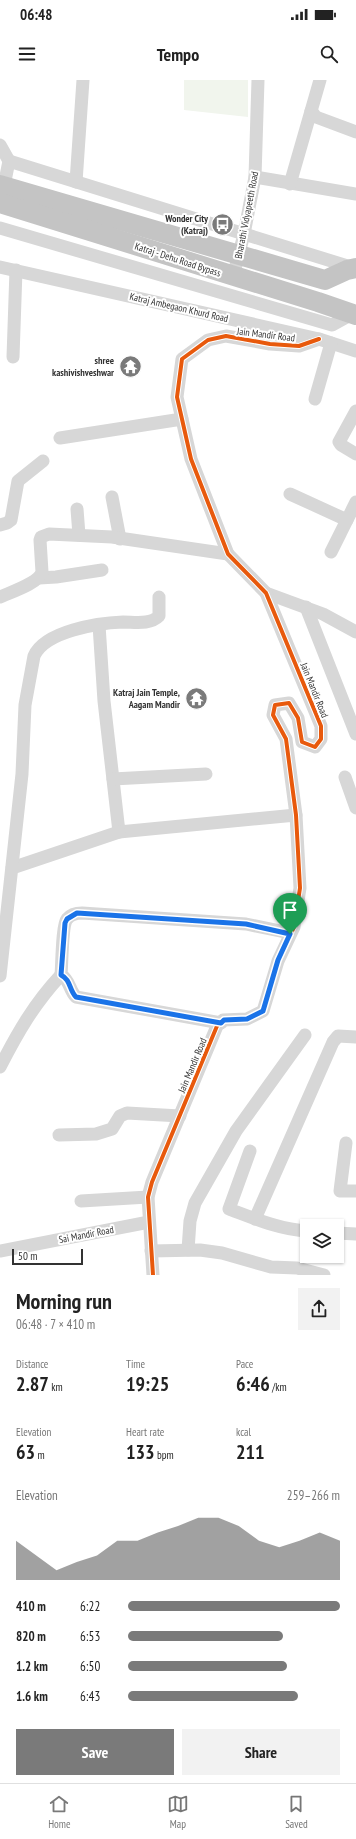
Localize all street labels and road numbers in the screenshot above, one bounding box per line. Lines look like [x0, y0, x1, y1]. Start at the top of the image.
street label: Bharathi Vidyapeeth Road [232, 170, 261, 260]
street label: Katraj - Dehu Road Bypass [133, 239, 223, 280]
street label: Katraj Ambegaon Khurd Road [128, 290, 230, 325]
street label: Jain Mandir Road [235, 324, 296, 344]
street label: Jain Mandir Road [297, 660, 331, 720]
street label: Jain Mandir Road [175, 1036, 210, 1095]
street label: Sai Mandir Road [57, 1223, 115, 1246]

